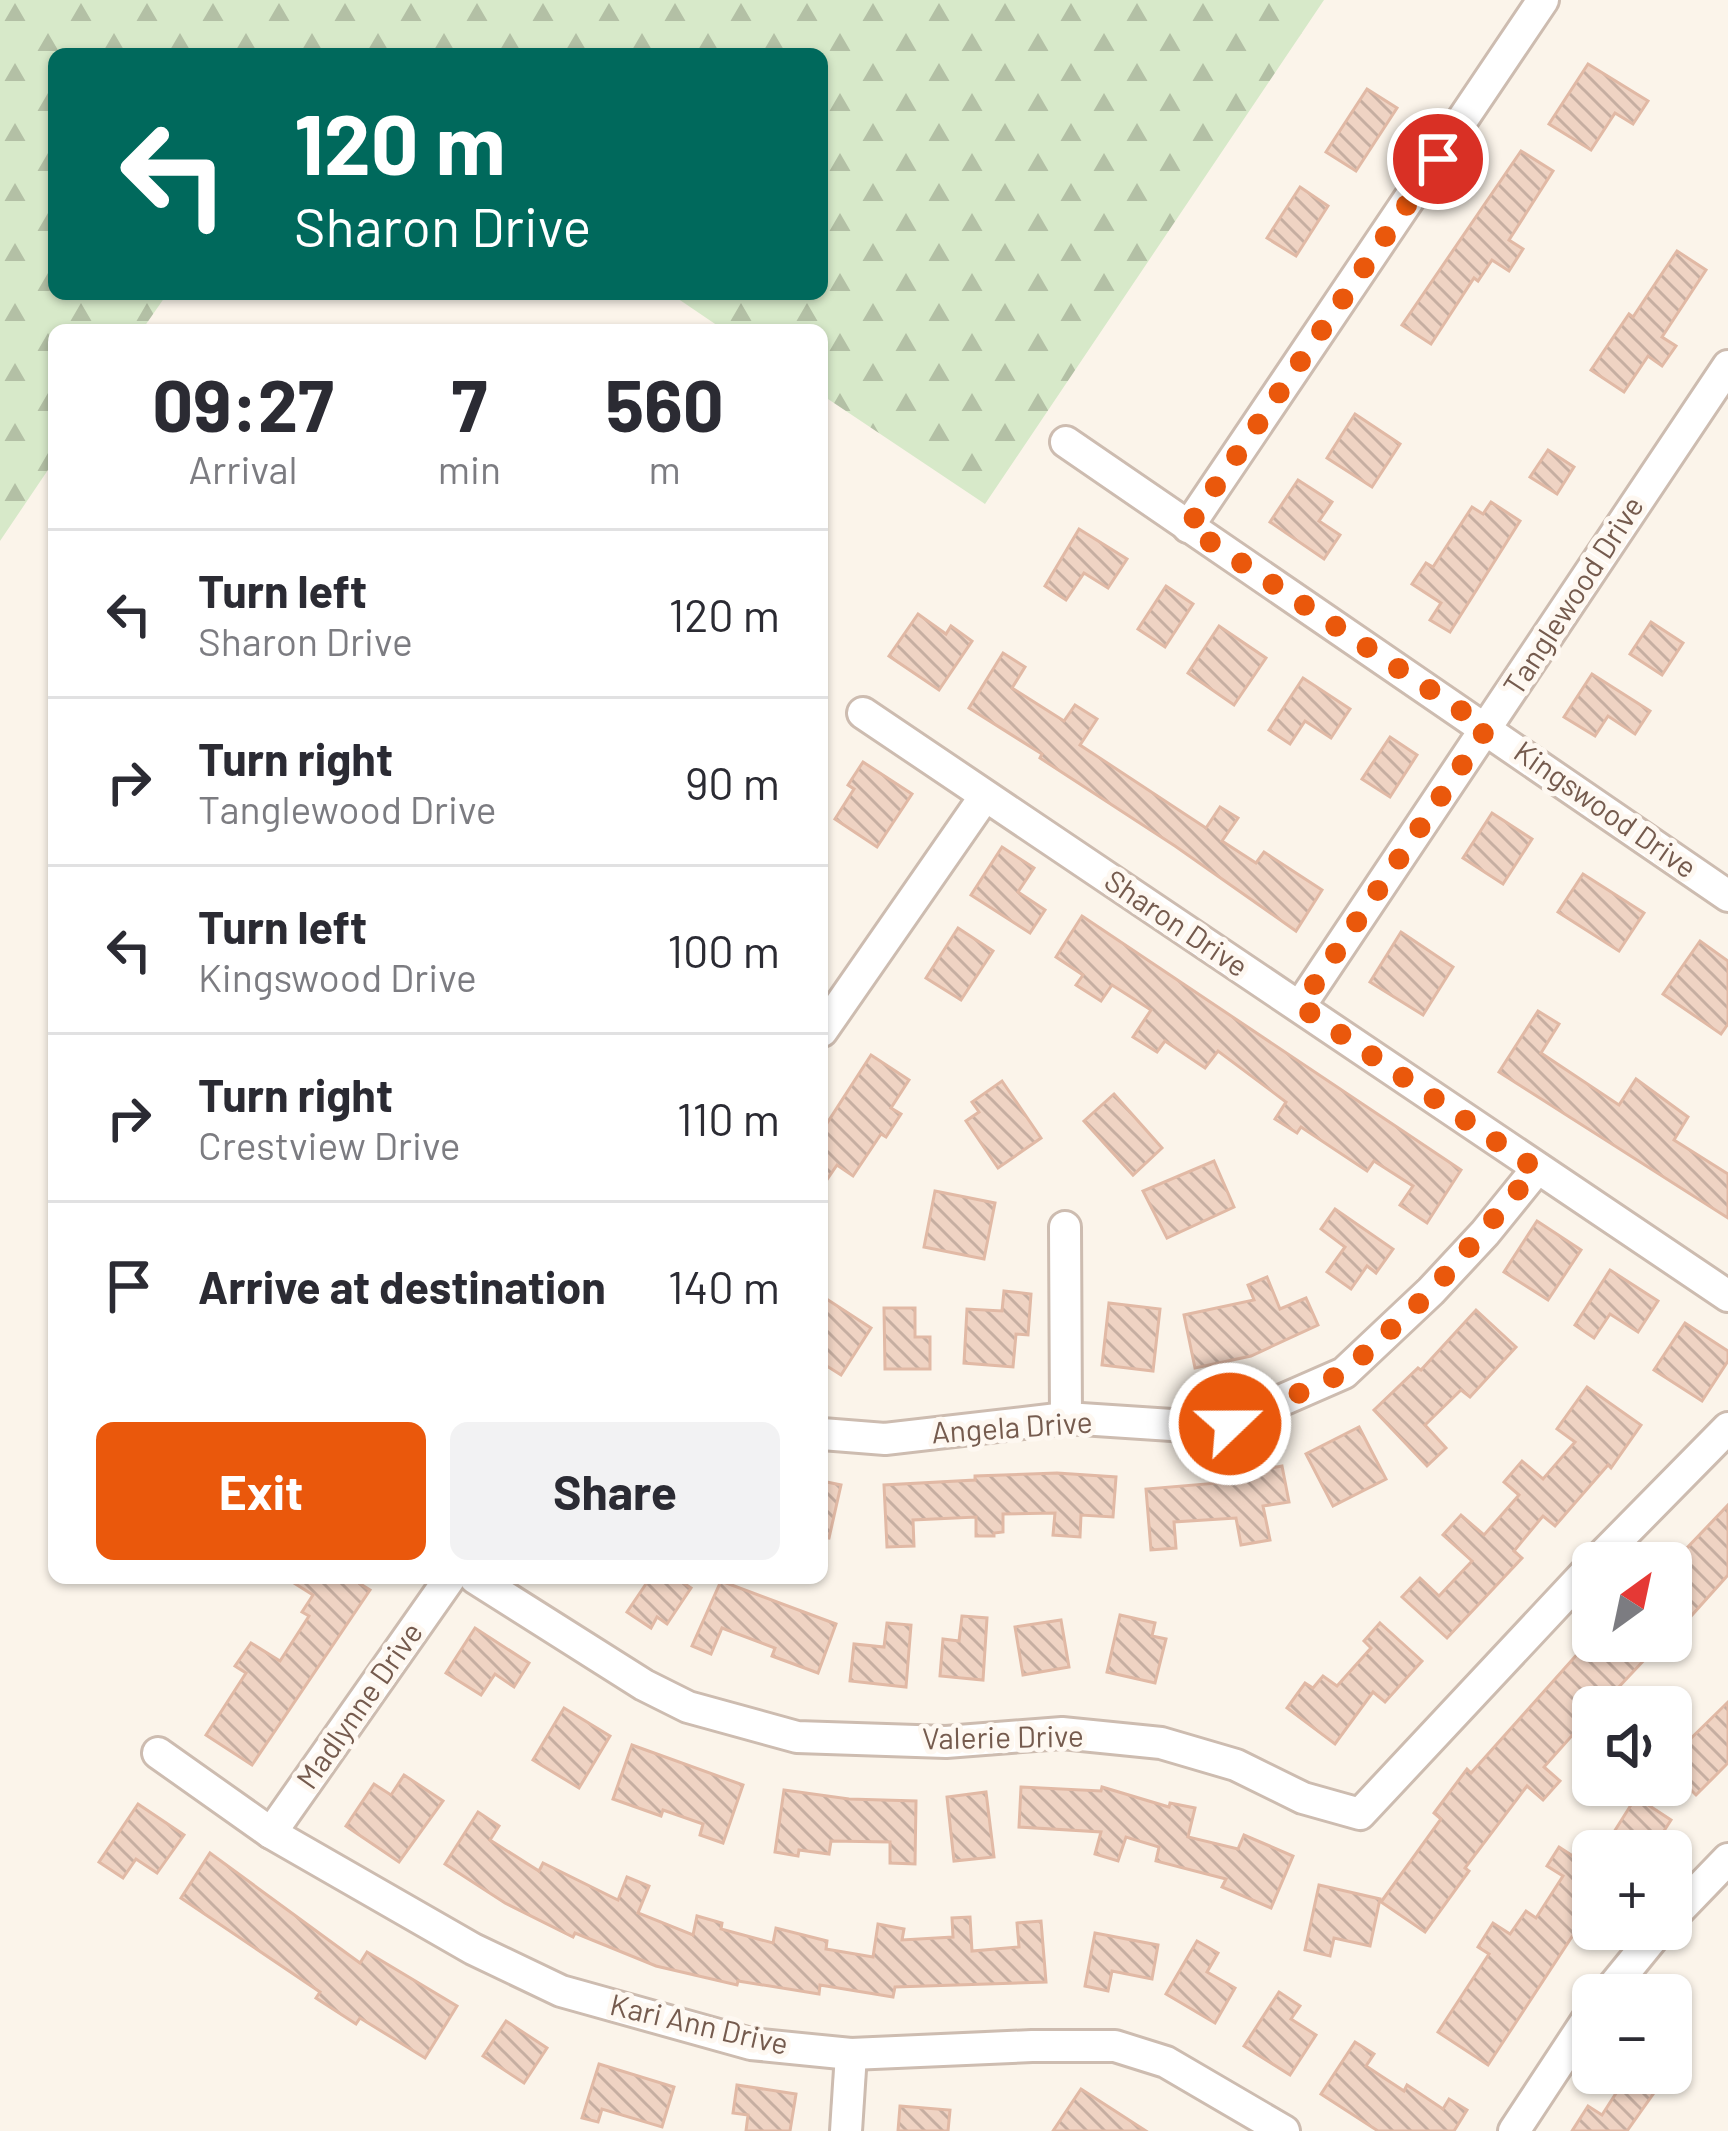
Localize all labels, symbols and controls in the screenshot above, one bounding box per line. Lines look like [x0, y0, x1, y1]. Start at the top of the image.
text: 120 m [294, 91, 506, 192]
icon: left [96, 96, 252, 252]
pin [1387, 108, 1489, 210]
icon: arrive [1405, 126, 1471, 192]
text: Sharon Drive [294, 193, 591, 258]
text: 09:27 [152, 360, 334, 446]
text: 7 [452, 360, 487, 446]
text: 560 [605, 360, 724, 446]
text: Arrival [188, 445, 297, 492]
text: min [438, 445, 501, 492]
text: m [648, 445, 681, 492]
street label: Tanglewood Drive [1495, 489, 1650, 701]
text: Turn left [198, 563, 367, 617]
icon: left [96, 581, 162, 647]
text: 120 m [668, 587, 780, 641]
text: Sharon Drive [198, 617, 413, 664]
text: Turn right [198, 731, 393, 785]
street label: Kingswood Drive [1508, 732, 1704, 885]
icon: right [96, 749, 162, 815]
text: 90 m [685, 755, 780, 809]
text: Tanglewood Drive [198, 785, 497, 832]
street label: Sharon Drive [1099, 861, 1256, 983]
text: Turn left [198, 899, 367, 953]
icon: left [96, 917, 162, 983]
text: 100 m [667, 923, 780, 977]
text: Kingswood Drive [198, 953, 477, 1000]
text: Turn right [198, 1067, 393, 1121]
icon: right [96, 1085, 162, 1151]
text: 110 m [677, 1091, 780, 1145]
text: Crestview Drive [198, 1121, 461, 1168]
icon: arrive [96, 1253, 162, 1319]
text: Arrive at destination [198, 1259, 606, 1313]
text: 140 m [668, 1259, 780, 1313]
position arrow [1167, 1361, 1293, 1487]
street label: Angela Drive [930, 1402, 1094, 1450]
button: Exit [96, 1422, 426, 1560]
button: Share [450, 1422, 780, 1560]
north arrow [1572, 1542, 1692, 1662]
map controls [1572, 1542, 1692, 2094]
street label: Madlynne Drive [288, 1615, 429, 1795]
button: sound [1572, 1686, 1692, 1806]
street label: Valerie Drive [922, 1717, 1084, 1755]
button: + [1572, 1830, 1692, 1950]
button: − [1572, 1974, 1692, 2094]
street label: Kari Ann Drive [607, 1985, 792, 2061]

